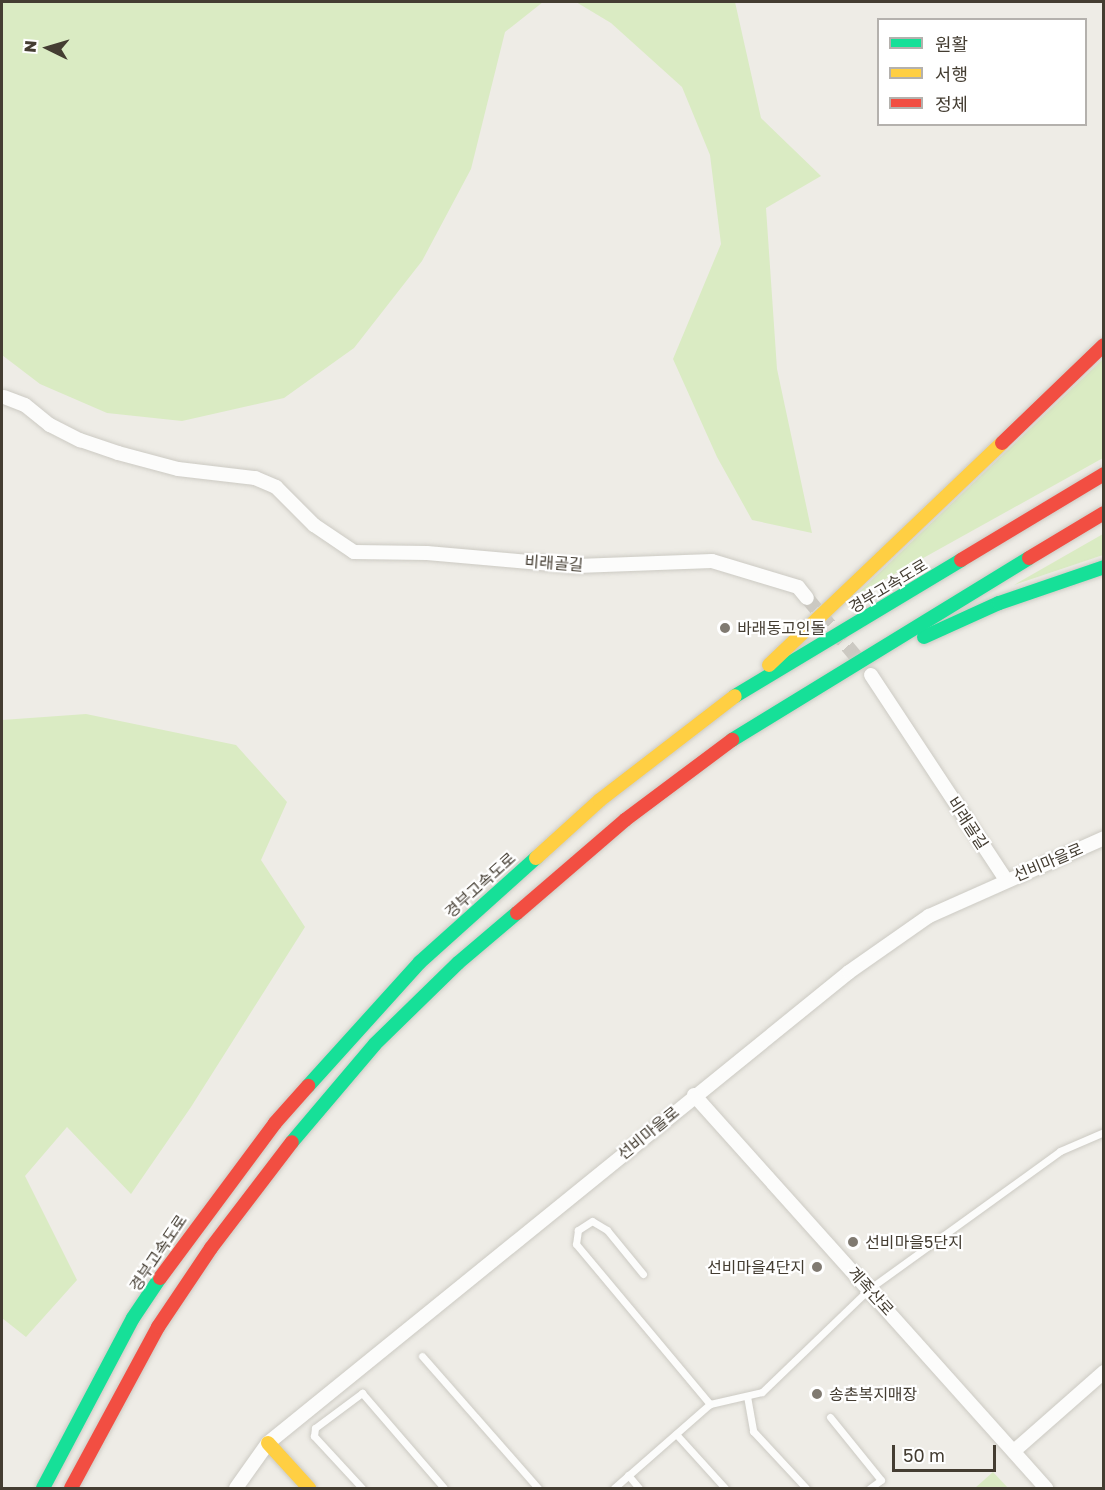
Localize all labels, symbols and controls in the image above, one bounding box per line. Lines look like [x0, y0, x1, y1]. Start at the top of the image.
north arrow [18, 18, 78, 78]
legend [877, 18, 1087, 126]
text: 원활 [935, 33, 968, 55]
text: N [20, 40, 41, 53]
text: 서행 [935, 63, 968, 85]
text: 정체 [935, 93, 968, 115]
street label: 비래골길 [524, 551, 584, 575]
street label: 경부고속도로 [845, 555, 931, 617]
place label: 바래동고인돌 [737, 618, 825, 638]
marker: 바래동고인돌 [718, 621, 732, 635]
street label: 비래골길 [944, 793, 992, 853]
street label: 선비마을로 [1010, 839, 1086, 885]
street label: 경부고속도로 [441, 848, 519, 922]
street label: 선비마을로 [613, 1102, 683, 1164]
street label: 경부고속도로 [125, 1211, 191, 1295]
place label: 선비마을5단지 [865, 1232, 963, 1252]
marker: 선비마을5단지 [846, 1235, 860, 1249]
place label: 선비마을4단지 [707, 1257, 805, 1277]
marker: 선비마을4단지 [810, 1260, 824, 1274]
street label: 계족산로 [844, 1263, 898, 1319]
place label: 송촌복지매장 [829, 1384, 917, 1404]
marker: 송촌복지매장 [810, 1387, 824, 1401]
scale bar [895, 1433, 998, 1471]
text: 50 m [903, 1444, 945, 1466]

